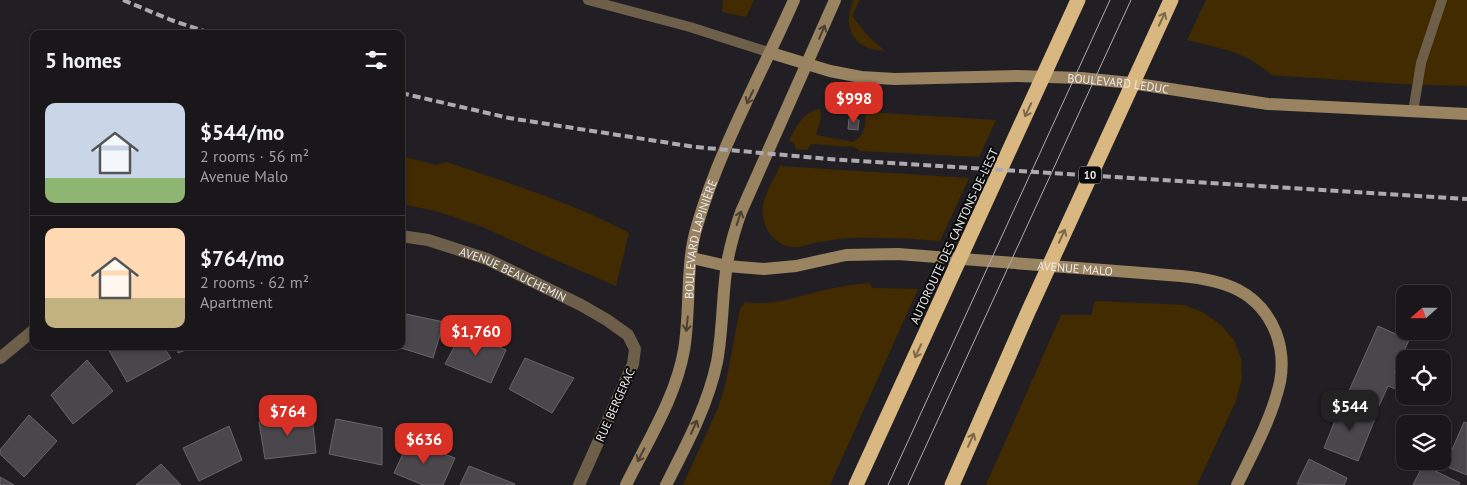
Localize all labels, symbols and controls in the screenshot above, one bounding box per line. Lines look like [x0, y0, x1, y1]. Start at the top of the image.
one-way arrow [1157, 12, 1167, 27]
one-way arrow [818, 25, 827, 40]
icon: filters [362, 46, 390, 74]
text: 5 homes [45, 47, 121, 74]
street label: BOULEVARD LEDUC [1067, 70, 1170, 96]
pin: $998 [824, 82, 884, 124]
text: $998 [836, 88, 872, 108]
one-way arrow [744, 89, 754, 104]
one-way arrow [1023, 102, 1032, 117]
text: $544/mo [200, 119, 284, 146]
icon: home [85, 123, 145, 183]
text: 2 rooms · 56 m² [200, 146, 309, 166]
street label: AUTOROUTE DES CANTONS-DE-L'EST [907, 146, 1002, 326]
text: Avenue Malo [200, 166, 288, 186]
road number: 10 [1079, 166, 1101, 184]
street label: BOULEVARD LAPINIÈRE [681, 177, 720, 299]
one-way arrow [735, 211, 744, 227]
one-way arrow [1058, 229, 1068, 244]
street label: AVENUE BEAUCHEMIN [458, 243, 569, 304]
text: $764/mo [200, 245, 284, 272]
icon: home [85, 248, 145, 308]
street label: AVENUE MALO [1037, 257, 1113, 278]
text: 2 rooms · 62 m² [200, 272, 309, 292]
north arrow [1396, 285, 1451, 340]
map controls [1396, 285, 1451, 470]
text: Apartment [200, 292, 273, 312]
pin: $1,760 [435, 314, 517, 357]
one-way arrow [682, 315, 692, 331]
text: $1,760 [451, 321, 501, 341]
one-way arrow [912, 343, 922, 358]
button: locate [1396, 350, 1451, 405]
street label: RUE BERGERAC [592, 366, 638, 444]
pin: $544 [1320, 390, 1380, 432]
pin: $764 [258, 394, 318, 437]
text: $544 [1332, 396, 1368, 416]
text: $764 [270, 401, 306, 421]
button: layers [1396, 415, 1451, 470]
one-way arrow [689, 420, 699, 435]
pin: $636 [394, 422, 454, 465]
text: $636 [406, 429, 442, 449]
one-way arrow [967, 433, 977, 448]
one-way arrow [636, 447, 645, 462]

